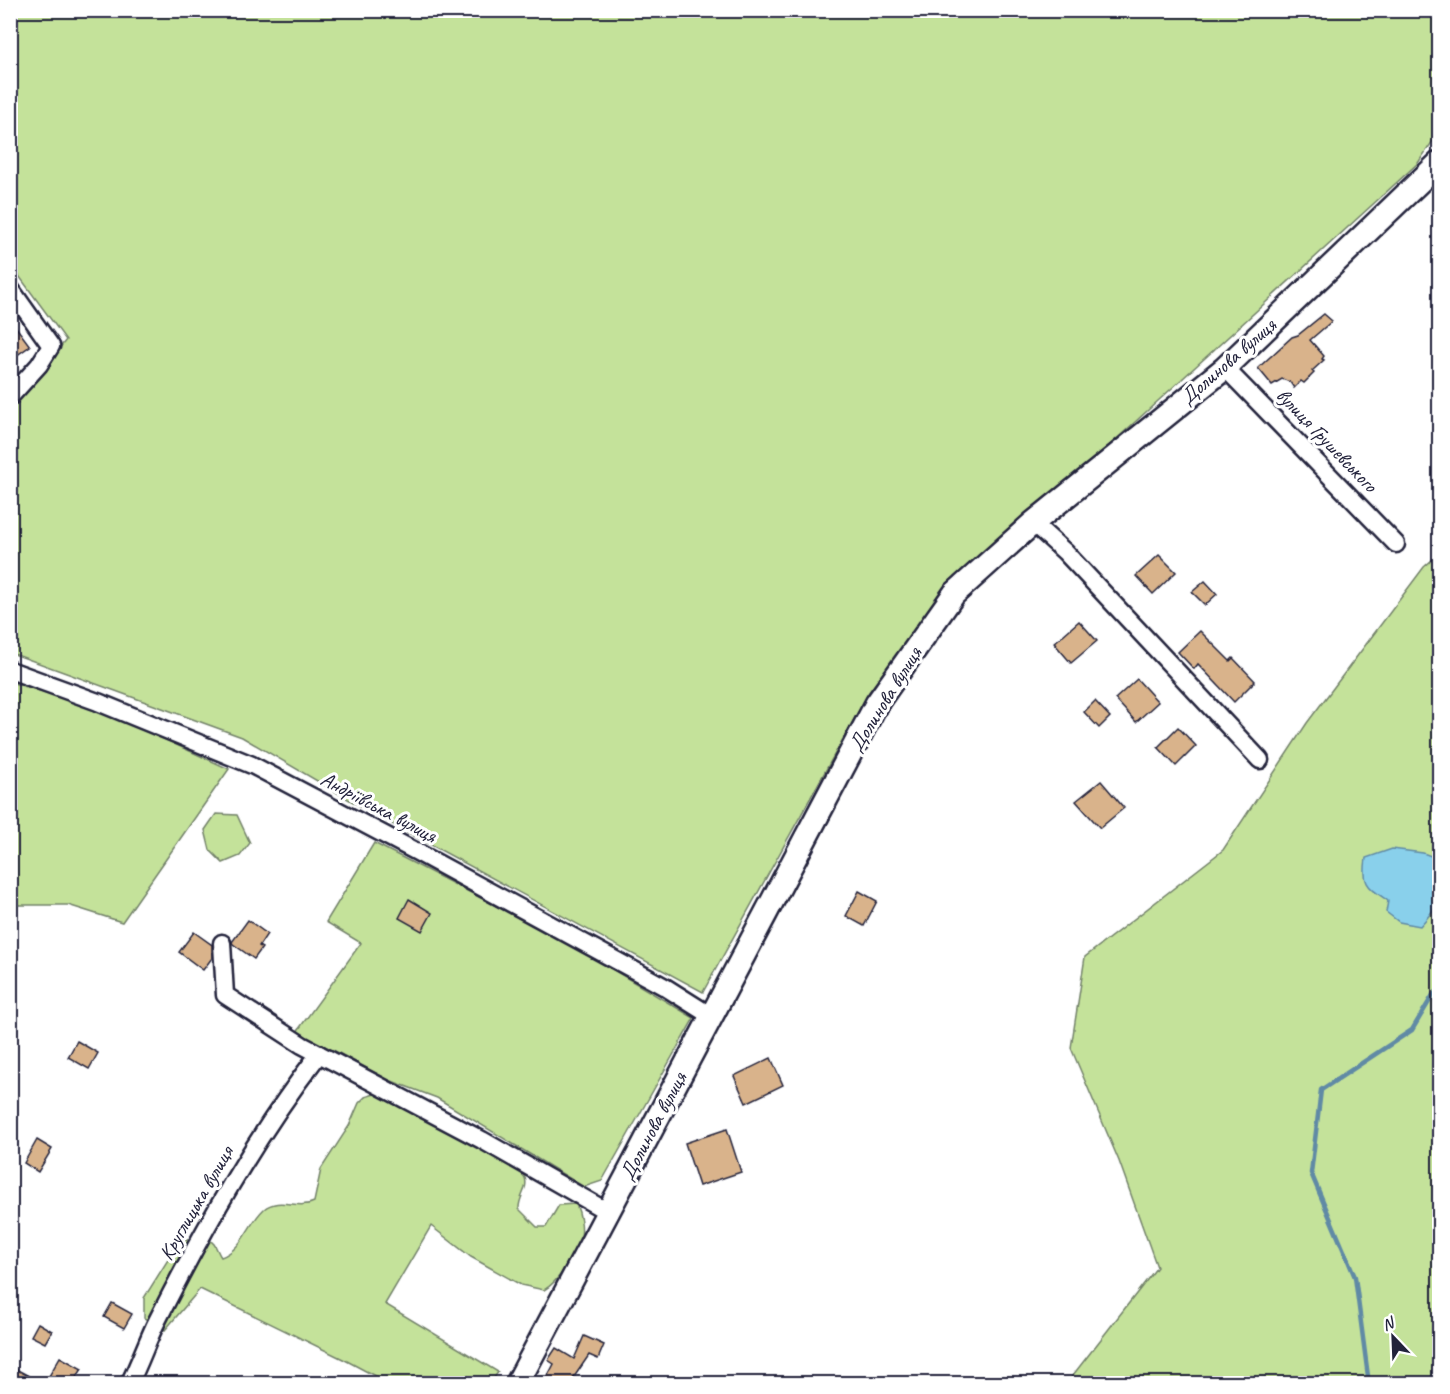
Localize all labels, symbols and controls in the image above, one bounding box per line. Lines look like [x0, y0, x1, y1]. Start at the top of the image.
street label: Долинова вулиця [1175, 311, 1282, 410]
street label: вулиця Грушевського [1271, 382, 1384, 499]
street label: Долинова вулиця [843, 641, 928, 756]
street label: Андріївська вулиця [317, 766, 443, 849]
street label: Долинова вулиця [614, 1066, 693, 1184]
street label: Круглицька вулиця [153, 1140, 240, 1265]
north arrow [1363, 1307, 1423, 1367]
text: N [1379, 1312, 1399, 1335]

